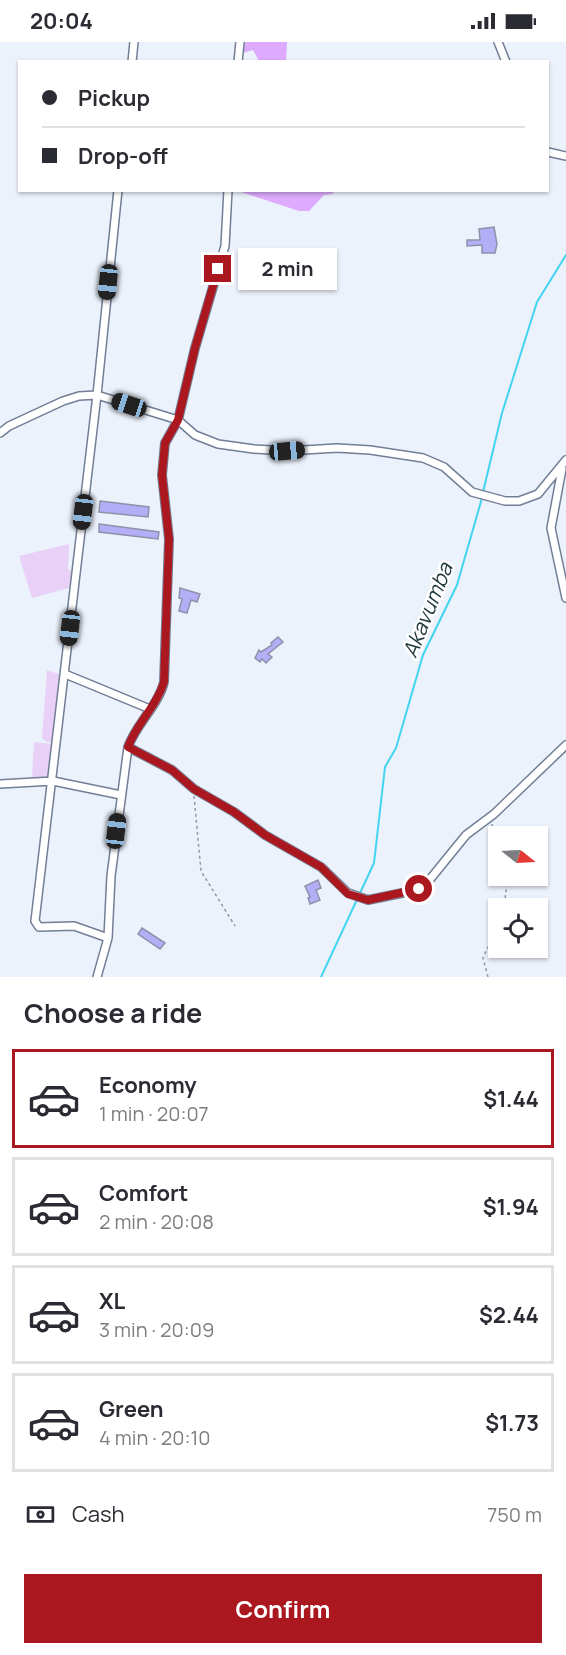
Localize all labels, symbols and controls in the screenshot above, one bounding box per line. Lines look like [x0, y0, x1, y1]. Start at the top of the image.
text: 20:04 [30, 6, 93, 36]
text: Pickup [78, 83, 150, 113]
text: Drop-off [78, 141, 168, 171]
callout: 2 min [239, 248, 338, 290]
route end [204, 255, 231, 282]
text: 2 min [261, 255, 314, 282]
car [97, 263, 119, 301]
car [109, 391, 149, 419]
car [268, 440, 306, 462]
car [72, 493, 94, 531]
water label: Akavumba [395, 557, 459, 662]
car [59, 609, 81, 647]
car [105, 812, 127, 850]
north arrow [488, 826, 548, 886]
map controls [488, 826, 548, 958]
route start [405, 875, 432, 902]
button: locate [488, 898, 548, 958]
text: Choose a ride [24, 994, 202, 1031]
text: Economy [99, 1070, 197, 1100]
icon: car [27, 1072, 81, 1126]
text: $1.44 [483, 1084, 539, 1114]
text: 1 min · 20:07 [99, 1100, 209, 1127]
text: Comfort [99, 1178, 188, 1208]
icon: car [27, 1180, 81, 1234]
text: $1.94 [483, 1192, 539, 1222]
text: 2 min · 20:08 [99, 1208, 214, 1235]
text: XL [99, 1286, 125, 1316]
icon: car [27, 1288, 81, 1342]
text: $2.44 [479, 1300, 539, 1330]
text: 3 min · 20:09 [99, 1316, 214, 1343]
text: Green [99, 1394, 164, 1424]
icon: car [27, 1396, 81, 1450]
text: $1.73 [485, 1408, 539, 1438]
text: 4 min · 20:10 [99, 1424, 210, 1451]
icon: cash [24, 1498, 57, 1531]
text: Cash [72, 1499, 125, 1529]
text: 750 m [487, 1501, 542, 1528]
button: Confirm [24, 1574, 542, 1643]

